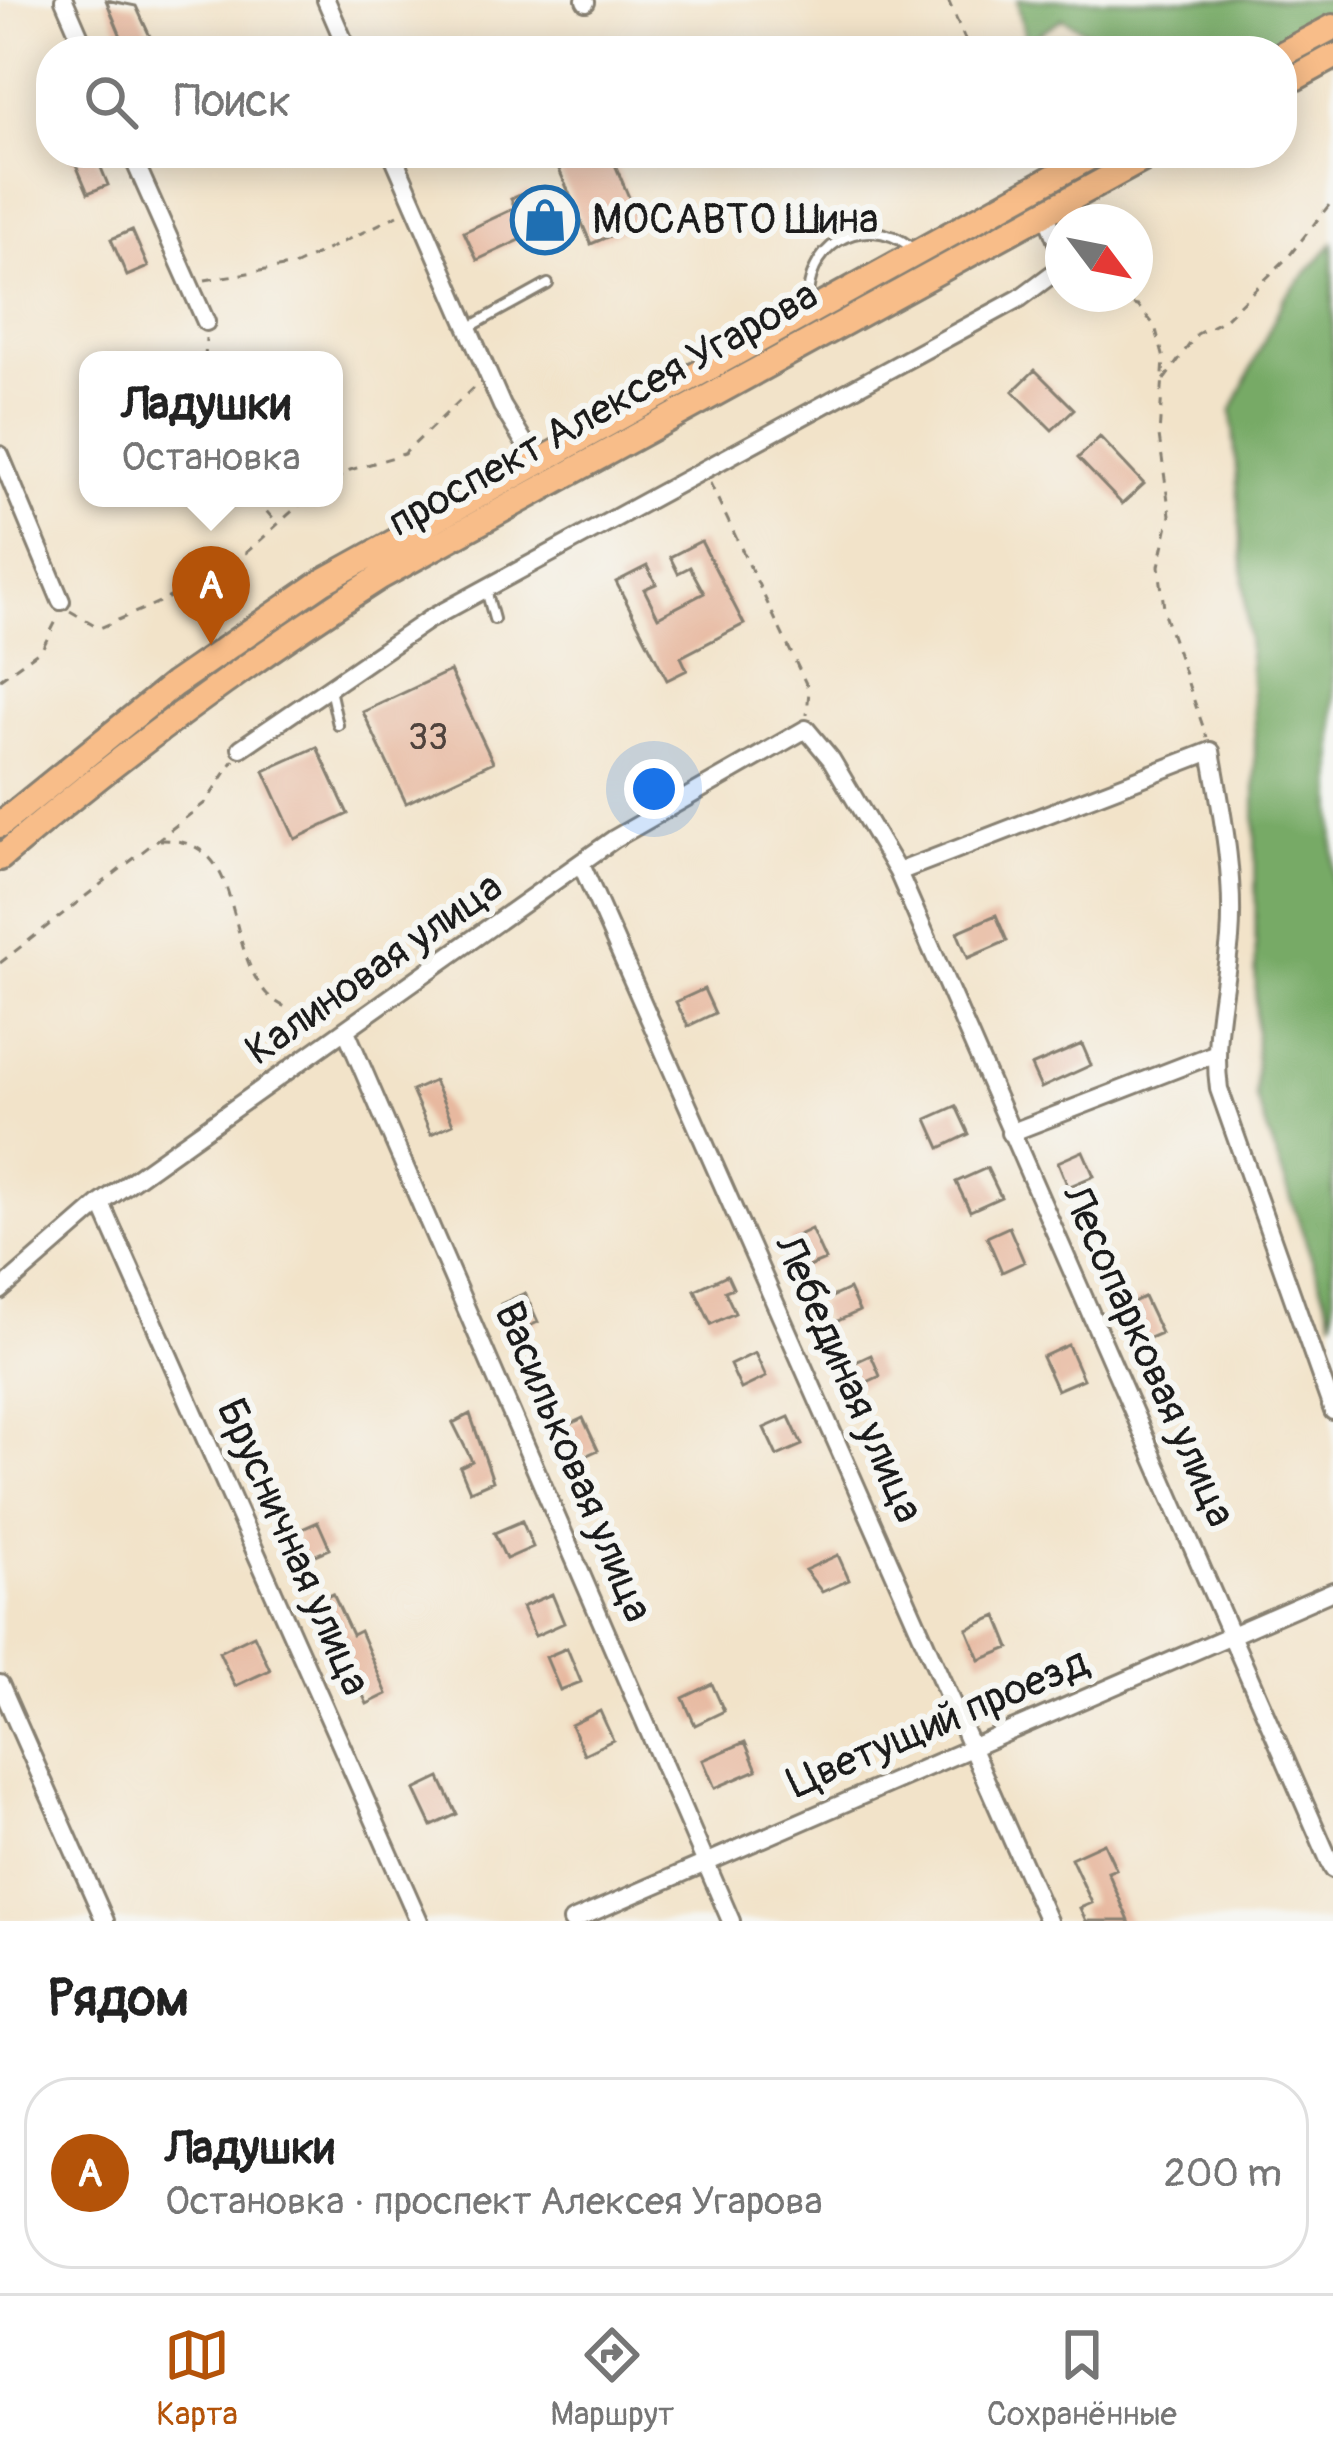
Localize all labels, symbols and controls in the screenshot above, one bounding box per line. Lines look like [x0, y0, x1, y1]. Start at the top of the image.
search box [36, 36, 1297, 168]
icon: search [78, 69, 144, 135]
text: Поиск [174, 74, 291, 130]
shop icon: МОСАВТО Шина [510, 185, 580, 255]
place label: МОСАВТО Шина [592, 194, 878, 246]
north arrow [1045, 204, 1153, 312]
street label: проспект Алексея Угарова [379, 269, 827, 549]
popup [79, 351, 343, 507]
text: Ладушки [121, 377, 291, 433]
text: Остановка [121, 433, 301, 482]
pin: A [172, 546, 250, 645]
house number: 33 [408, 715, 448, 760]
your location [624, 759, 684, 819]
street label: Калиновая улица [236, 861, 512, 1077]
street label: Лесопарковая улица [1049, 1176, 1247, 1535]
street label: Лебединая улица [761, 1227, 935, 1531]
street label: Васильковая улица [482, 1294, 664, 1630]
street label: Брусничная улица [204, 1391, 382, 1703]
street label: Цветущий проезд [780, 1636, 1096, 1810]
text: Рядом [48, 1967, 189, 2031]
text: Ладушки [165, 2121, 334, 2177]
text: A [77, 2149, 103, 2198]
text: 200 m [1164, 2149, 1282, 2198]
text: Остановка · проспект Алексея Угарова [165, 2177, 823, 2226]
tab: Карта [156, 2322, 238, 2435]
tab: Маршрут [550, 2322, 674, 2435]
tab: Сохранённые [987, 2322, 1177, 2435]

